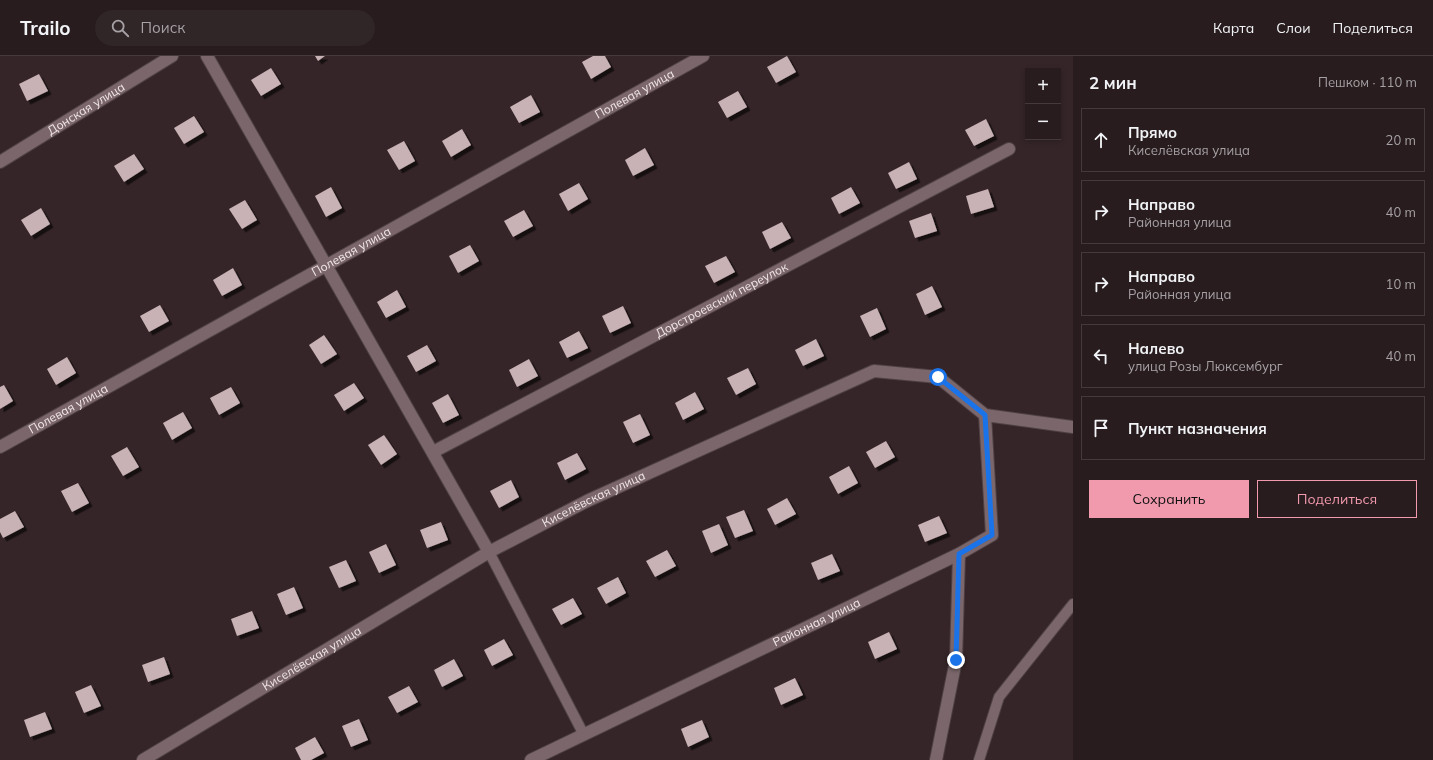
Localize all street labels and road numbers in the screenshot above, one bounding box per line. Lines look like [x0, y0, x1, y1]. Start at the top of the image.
street label: Полевая улица [592, 66, 677, 122]
street label: Донская улица [44, 79, 127, 138]
street label: Полевая улица [309, 223, 393, 279]
street label: Дорстроевский переулок [653, 259, 790, 341]
street label: Полевая улица [26, 381, 110, 437]
street label: Киселёвская улица [539, 468, 647, 530]
street label: Районная улица [770, 595, 863, 650]
street label: Киселёвская улица [259, 623, 364, 694]

